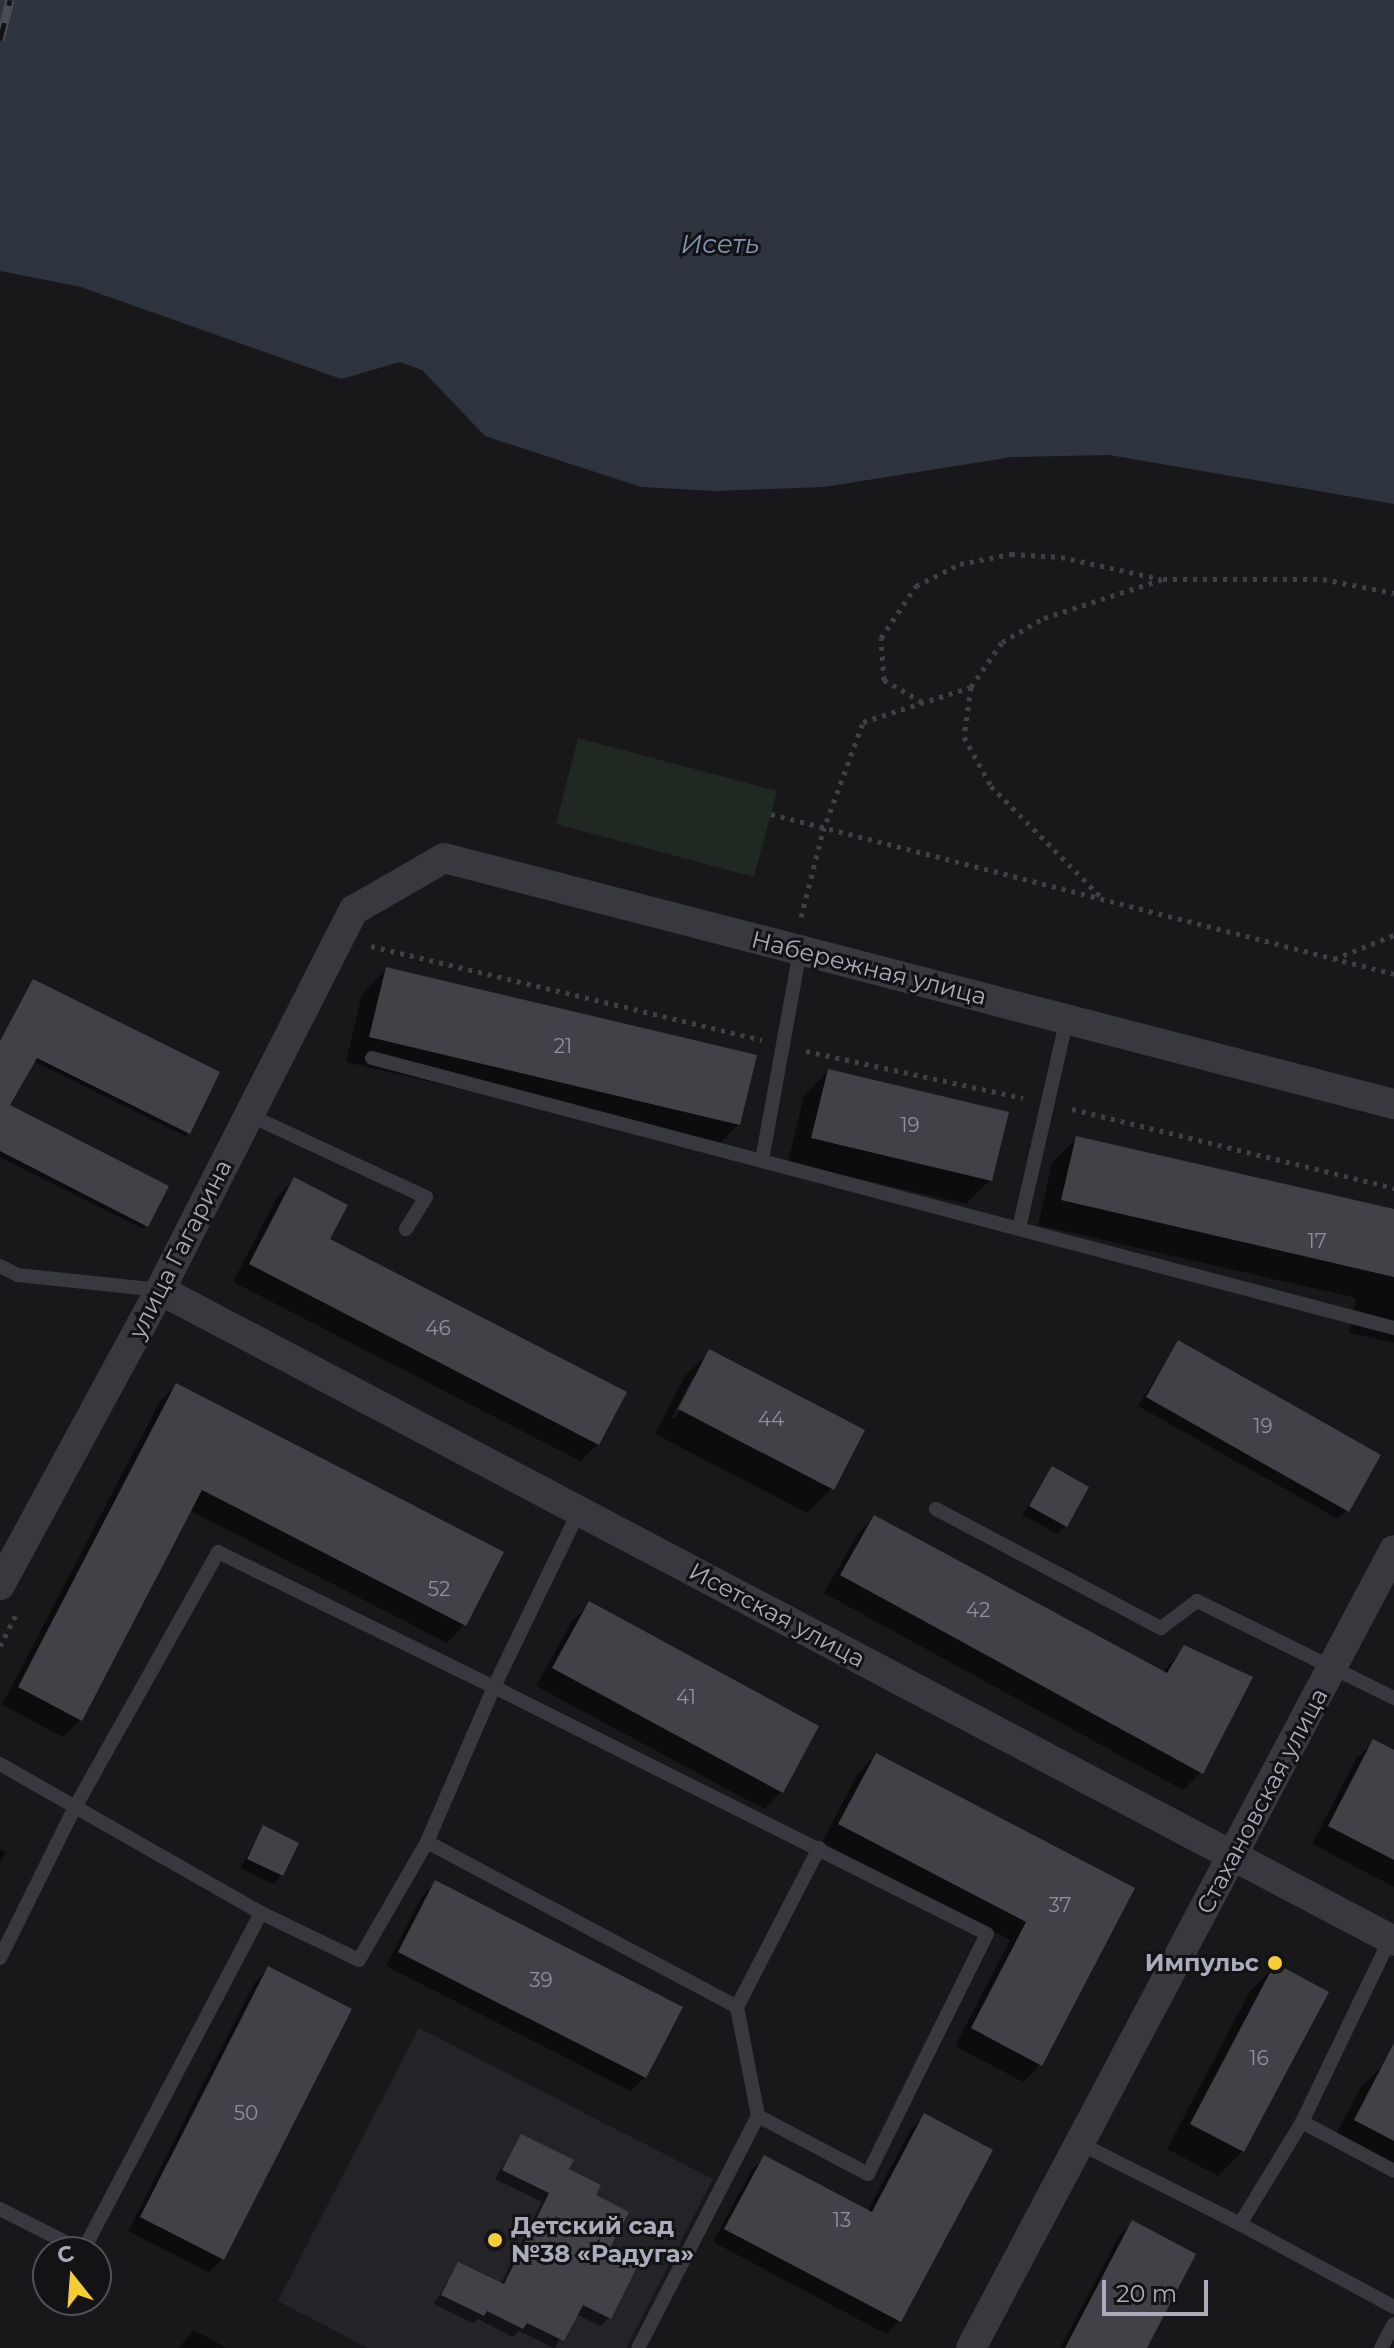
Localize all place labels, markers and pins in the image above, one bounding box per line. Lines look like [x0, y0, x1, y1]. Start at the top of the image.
place label: Импульс [1145, 1949, 1259, 1977]
marker: Импульс [1266, 1954, 1284, 1972]
place label: Детский сад №38 «Радуга» [511, 2212, 694, 2268]
marker: Детский сад №38 «Радуга» [486, 2231, 504, 2249]

